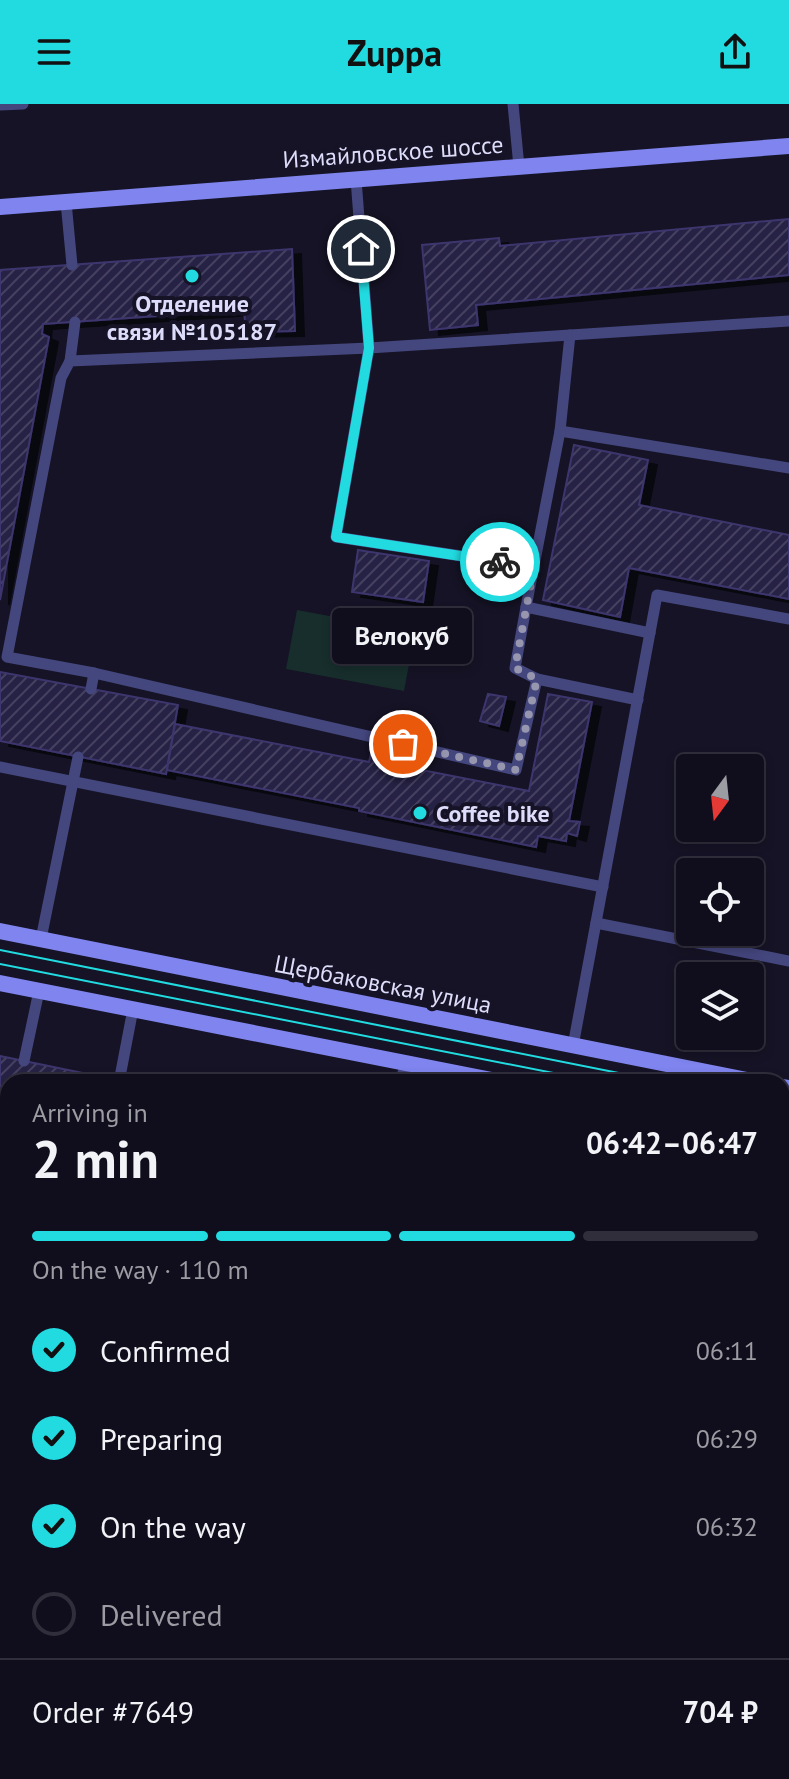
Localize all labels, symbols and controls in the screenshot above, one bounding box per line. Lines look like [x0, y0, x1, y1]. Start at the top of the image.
text: Zuppa [347, 29, 442, 76]
icon: menu [32, 30, 76, 74]
icon: share [713, 30, 757, 74]
street label: Измайловское шоссе [282, 129, 504, 175]
pin [327, 215, 395, 283]
icon: home [339, 227, 383, 271]
marker: Отделение связи №105187 [183, 267, 201, 285]
place label: Отделение связи №105187 [107, 288, 277, 347]
courier [460, 522, 540, 602]
icon: bike [478, 540, 522, 584]
callout: Велокуб [333, 608, 473, 664]
text: Велокуб [355, 619, 449, 652]
pin [369, 710, 437, 778]
icon: bag [381, 722, 425, 766]
north arrow [676, 754, 764, 842]
map controls [676, 754, 764, 1050]
place label: Coffee bike [436, 798, 550, 829]
marker: Coffee bike [411, 804, 429, 822]
button: locate [676, 858, 764, 946]
street label: Щербаковская улица [272, 948, 494, 1020]
button: layers [676, 962, 764, 1050]
text: Arriving in [32, 1096, 148, 1129]
text: 06:42–06:47 [586, 1123, 758, 1162]
text: 2 min [32, 1125, 159, 1192]
text: On the way · 110 m [32, 1253, 249, 1286]
icon: check [32, 1328, 76, 1372]
text: Confirmed [100, 1331, 231, 1370]
text: 06:11 [696, 1334, 758, 1367]
icon: check [32, 1416, 76, 1460]
text: Preparing [100, 1419, 223, 1458]
text: 06:29 [696, 1422, 758, 1455]
icon: check [32, 1504, 76, 1548]
text: On the way [100, 1507, 246, 1546]
text: 06:32 [696, 1510, 758, 1543]
text: Delivered [100, 1595, 223, 1634]
text: Order #7649 [32, 1692, 194, 1731]
text: 704 ₽ [682, 1692, 758, 1731]

